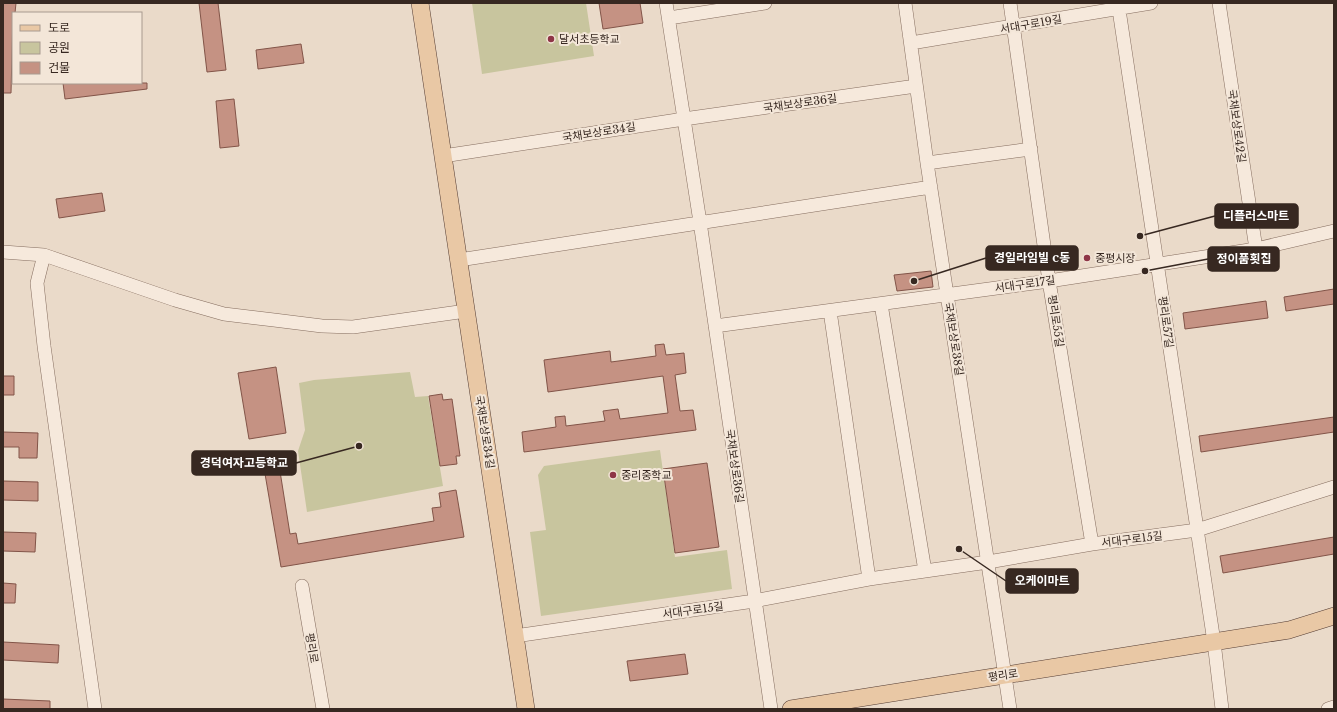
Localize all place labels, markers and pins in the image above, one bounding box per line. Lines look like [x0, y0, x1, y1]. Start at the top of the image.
place label: 달서초등학교 [559, 32, 620, 46]
marker: 달서초등학교 [546, 34, 556, 44]
callout: 디플러스마트 [1215, 204, 1298, 228]
callout: 경일라임빌 c동 [986, 246, 1078, 270]
callout: 정이품횟집 [1208, 247, 1279, 271]
place label: 중평시장 [1095, 251, 1135, 265]
marker: 중평시장 [1082, 253, 1092, 263]
callout: 경덕여자고등학교 [192, 451, 296, 475]
place label: 중리중학교 [621, 468, 672, 482]
marker: 중리중학교 [608, 470, 618, 480]
callout: 오케이마트 [1006, 569, 1078, 593]

